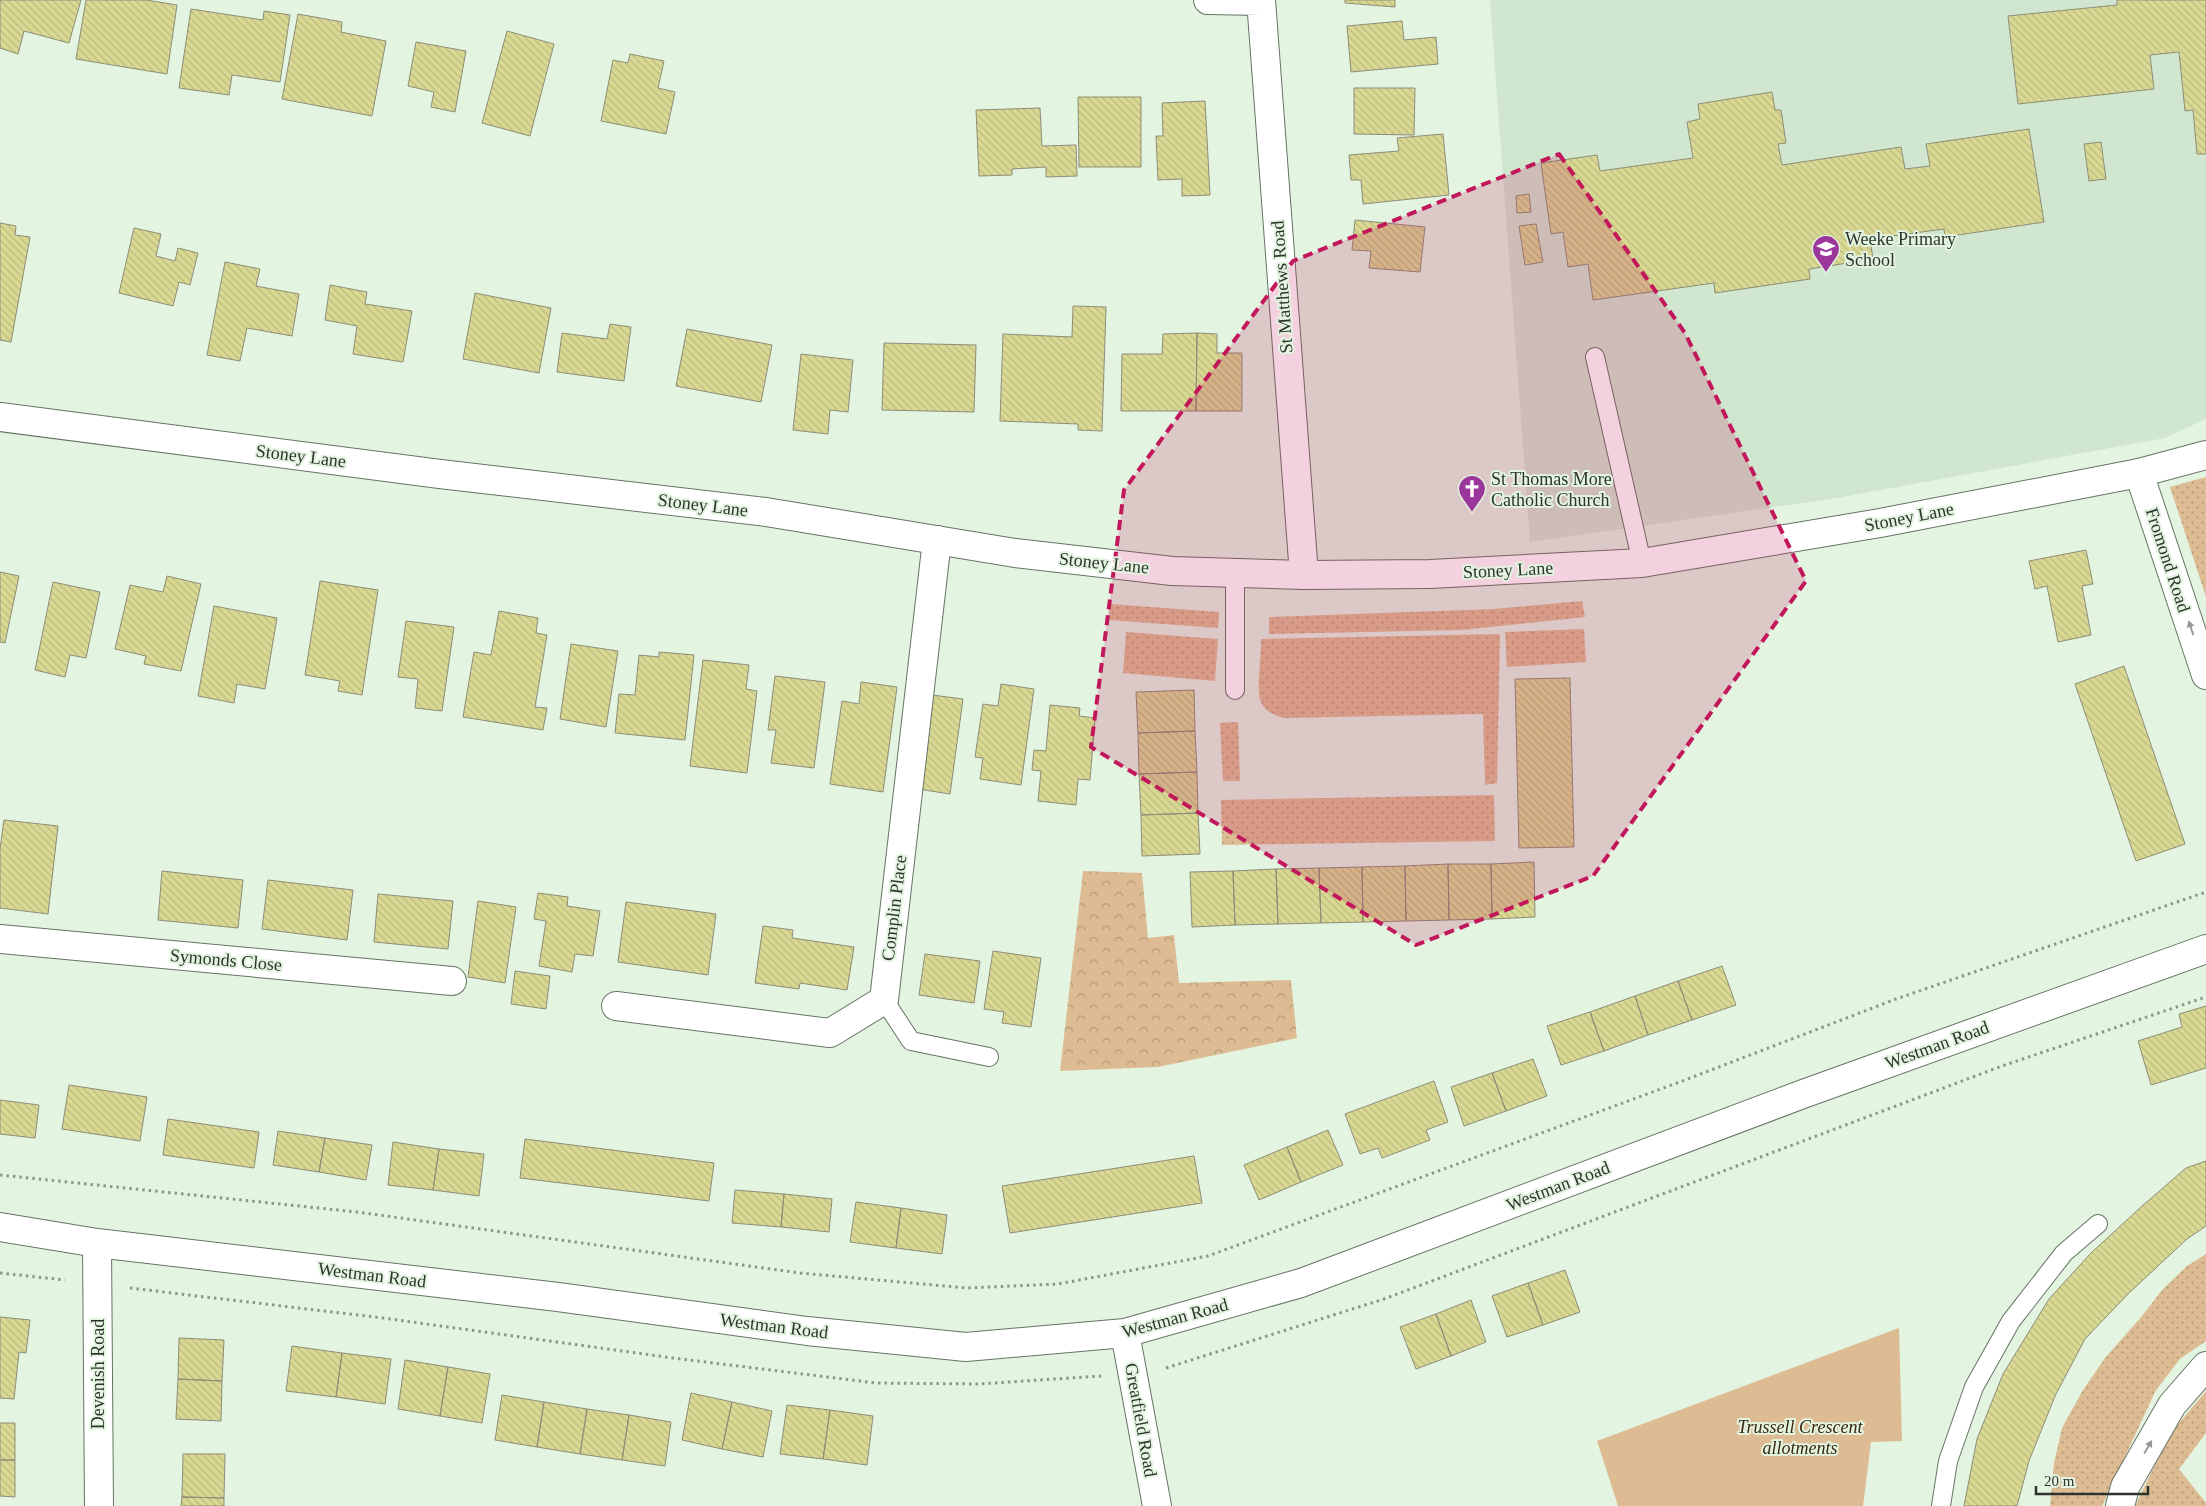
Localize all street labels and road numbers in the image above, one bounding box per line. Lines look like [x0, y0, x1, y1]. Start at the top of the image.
street label: St Matthews Road [1267, 220, 1297, 354]
street label: Stoney Lane [255, 441, 347, 471]
street label: Stoney Lane [657, 490, 749, 520]
street label: Stoney Lane [1863, 499, 1955, 535]
street label: Fromond Road [2142, 505, 2194, 615]
street label: Stoney Lane [1058, 548, 1150, 578]
street label: Stoney Lane [1462, 558, 1554, 582]
street label: Complin Place [878, 854, 910, 962]
street label: Symonds Close [169, 945, 283, 975]
street label: Westman Road [1882, 1017, 1992, 1073]
street label: Westman Road [1504, 1157, 1612, 1215]
street label: Westman Road [317, 1258, 427, 1292]
street label: Westman Road [1120, 1294, 1230, 1342]
street label: Westman Road [719, 1309, 829, 1343]
street label: Devenish Road [88, 1319, 108, 1429]
street label: Greatfield Road [1121, 1361, 1161, 1479]

